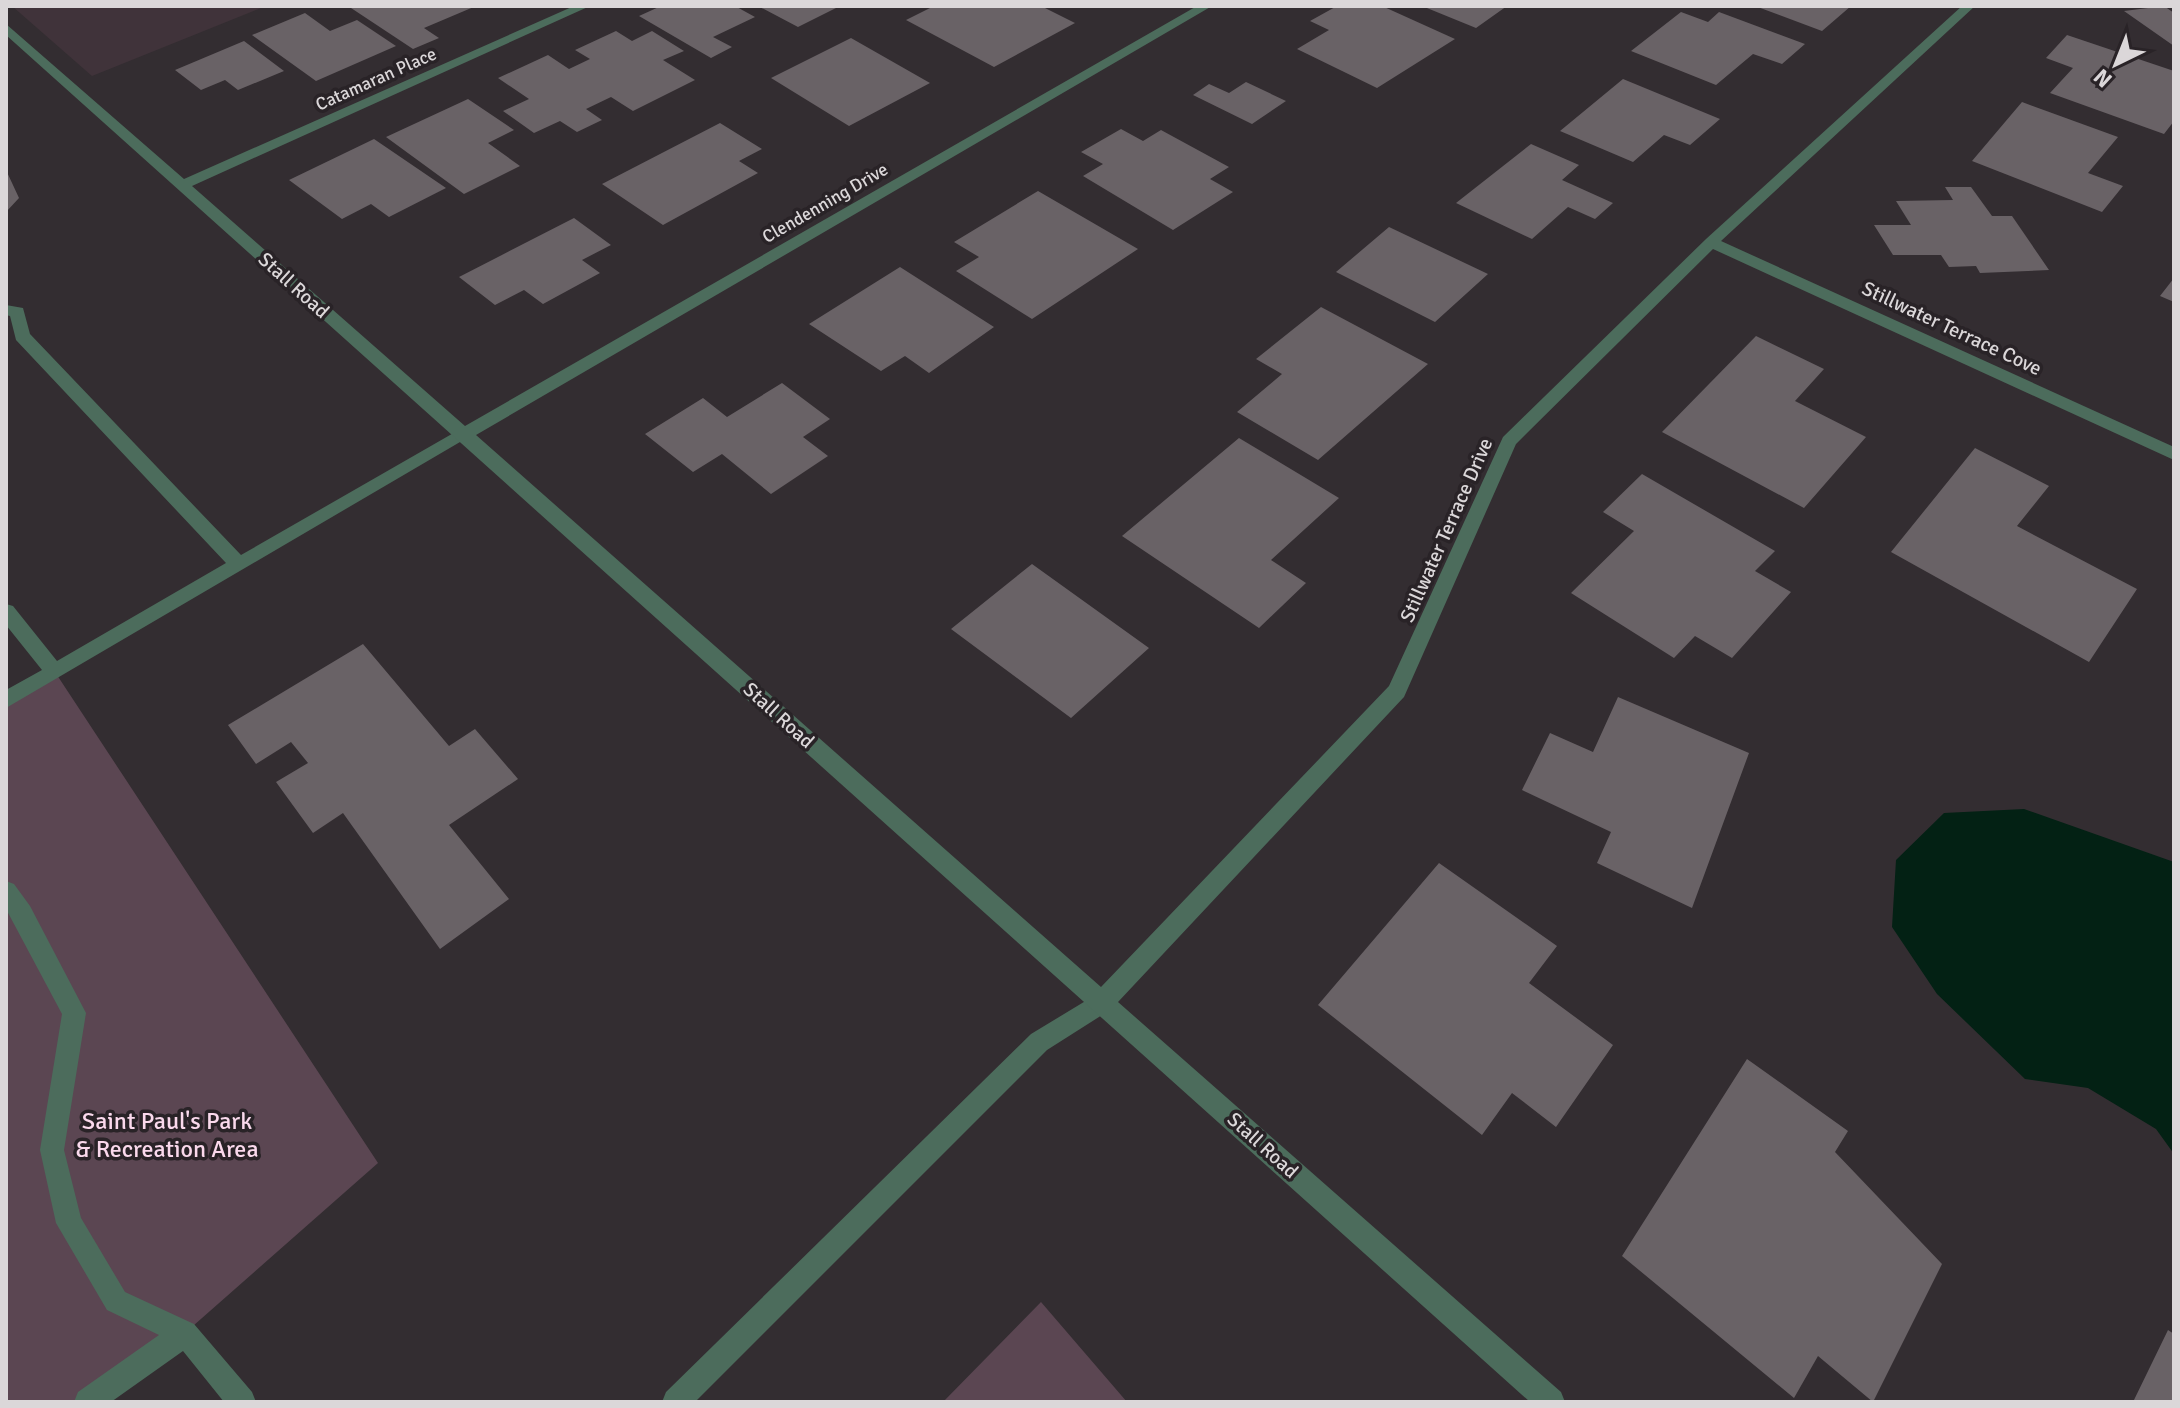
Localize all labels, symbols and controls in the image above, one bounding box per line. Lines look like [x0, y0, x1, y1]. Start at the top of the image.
north arrow [2076, 24, 2156, 104]
street label: Catamaran Place [312, 43, 440, 115]
text: N [2088, 63, 2118, 93]
street label: Clendenning Drive [758, 158, 892, 248]
street label: Stall Road [253, 247, 334, 324]
street label: Stillwater Terrace Cove [1858, 276, 2046, 381]
street label: Stillwater Terrace Drive [1395, 434, 1498, 626]
street label: Stall Road [738, 677, 819, 754]
park label: Saint Paul's Park & Recreation Area [75, 1106, 259, 1164]
street label: Stall Road [1222, 1107, 1303, 1184]

